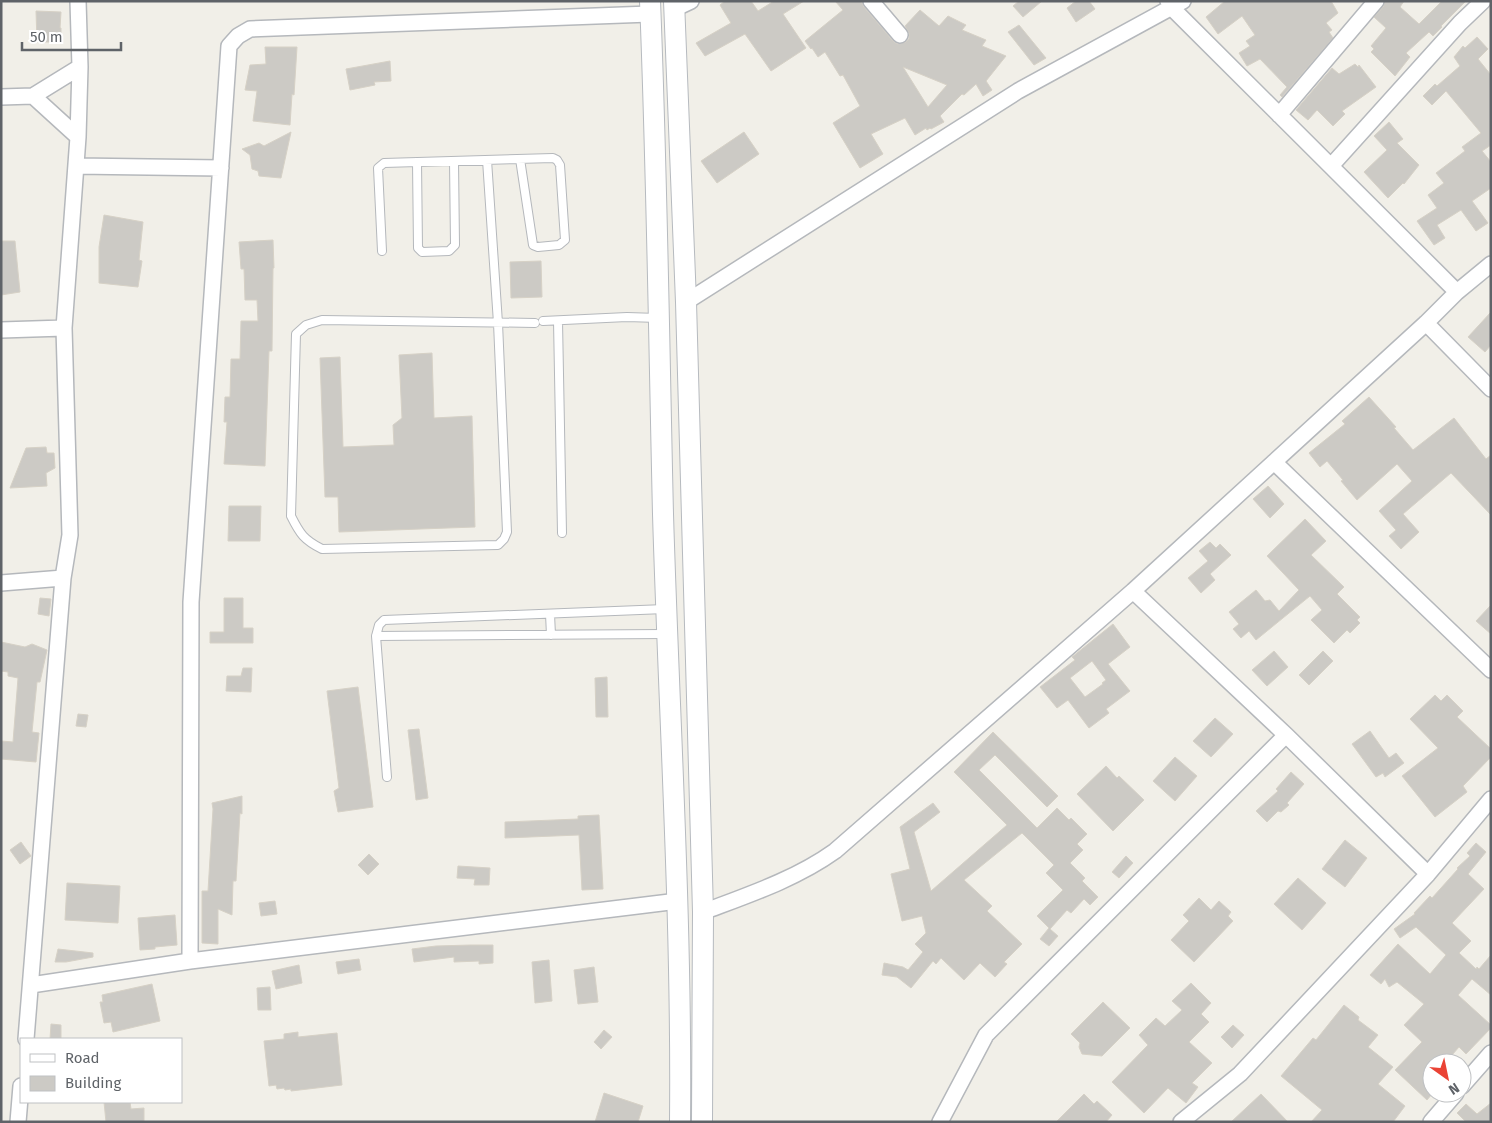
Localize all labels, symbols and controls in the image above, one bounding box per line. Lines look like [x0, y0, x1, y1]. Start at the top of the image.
scale bar [22, 20, 121, 52]
text: 50 m [30, 28, 63, 46]
legend [20, 1038, 182, 1103]
text: Road [65, 1049, 100, 1067]
north arrow [1422, 1053, 1472, 1103]
text: Building [65, 1074, 121, 1092]
text: N [1445, 1079, 1462, 1098]

